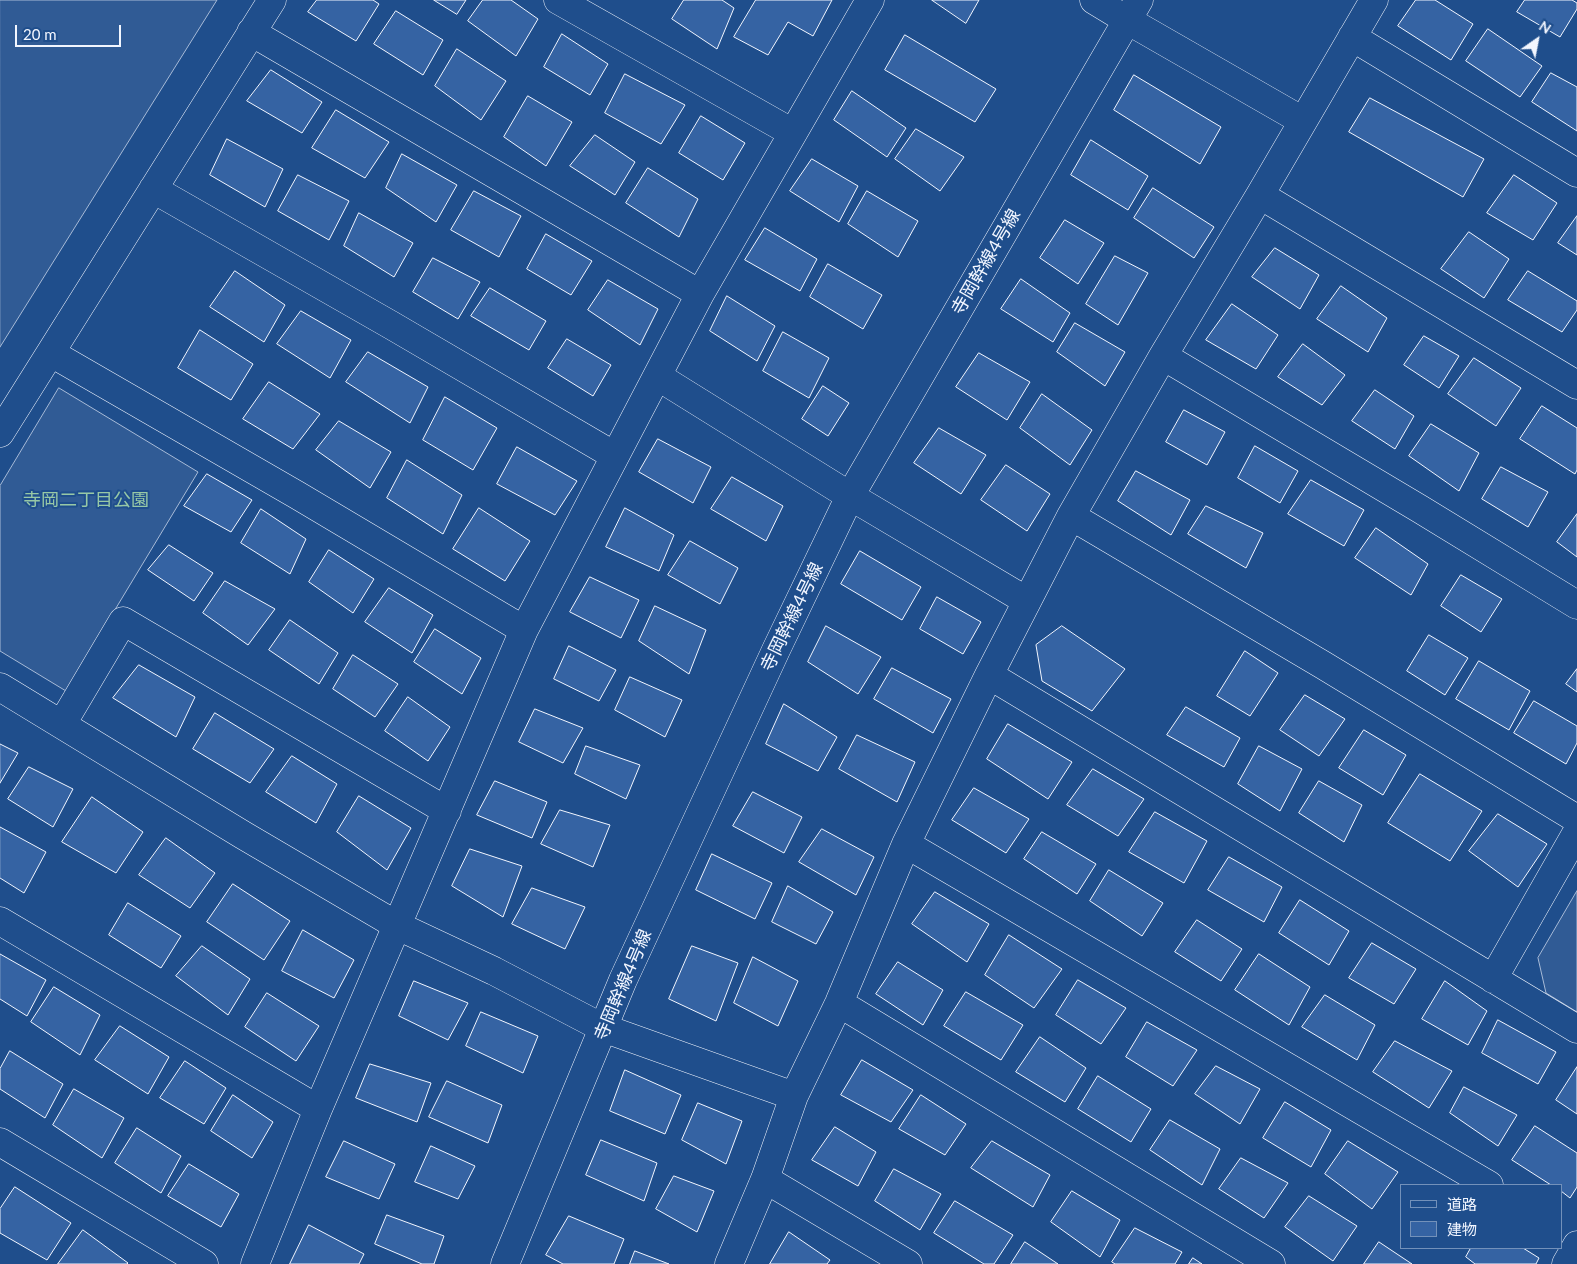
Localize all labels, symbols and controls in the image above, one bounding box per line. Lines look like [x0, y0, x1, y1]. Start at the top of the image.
scale bar [18, 15, 124, 47]
north arrow [1512, 15, 1562, 65]
text: N [1536, 17, 1555, 37]
text: 20 m [23, 25, 57, 43]
street label: 寺岡幹線4号線 [947, 205, 1025, 319]
park label: 寺岡二丁目公園 [23, 489, 149, 511]
street label: 寺岡幹線4号線 [756, 559, 828, 675]
street label: 寺岡幹線4号線 [590, 926, 656, 1044]
legend [1400, 1184, 1562, 1249]
text: 道路 [1447, 1195, 1477, 1213]
text: 建物 [1447, 1220, 1477, 1238]

